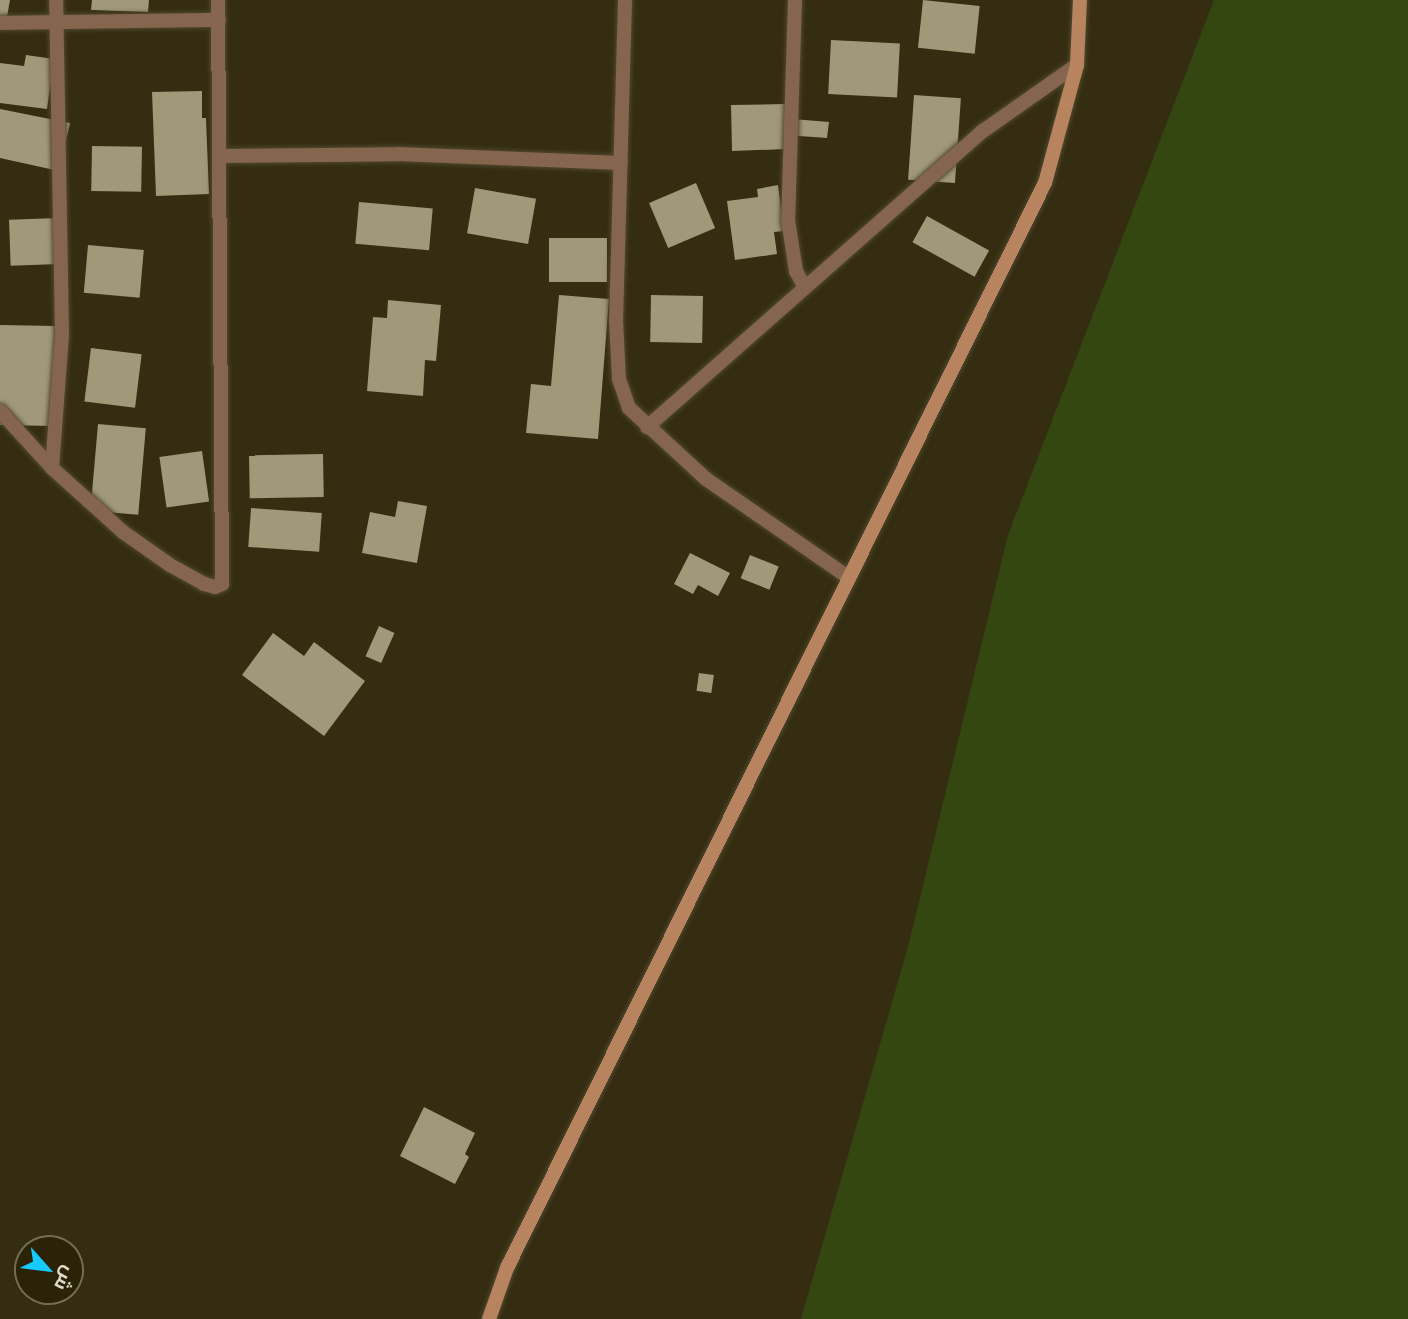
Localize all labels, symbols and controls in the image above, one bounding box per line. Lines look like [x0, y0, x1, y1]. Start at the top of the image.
north arrow [14, 1235, 84, 1305]
text: ش [50, 1263, 82, 1295]

